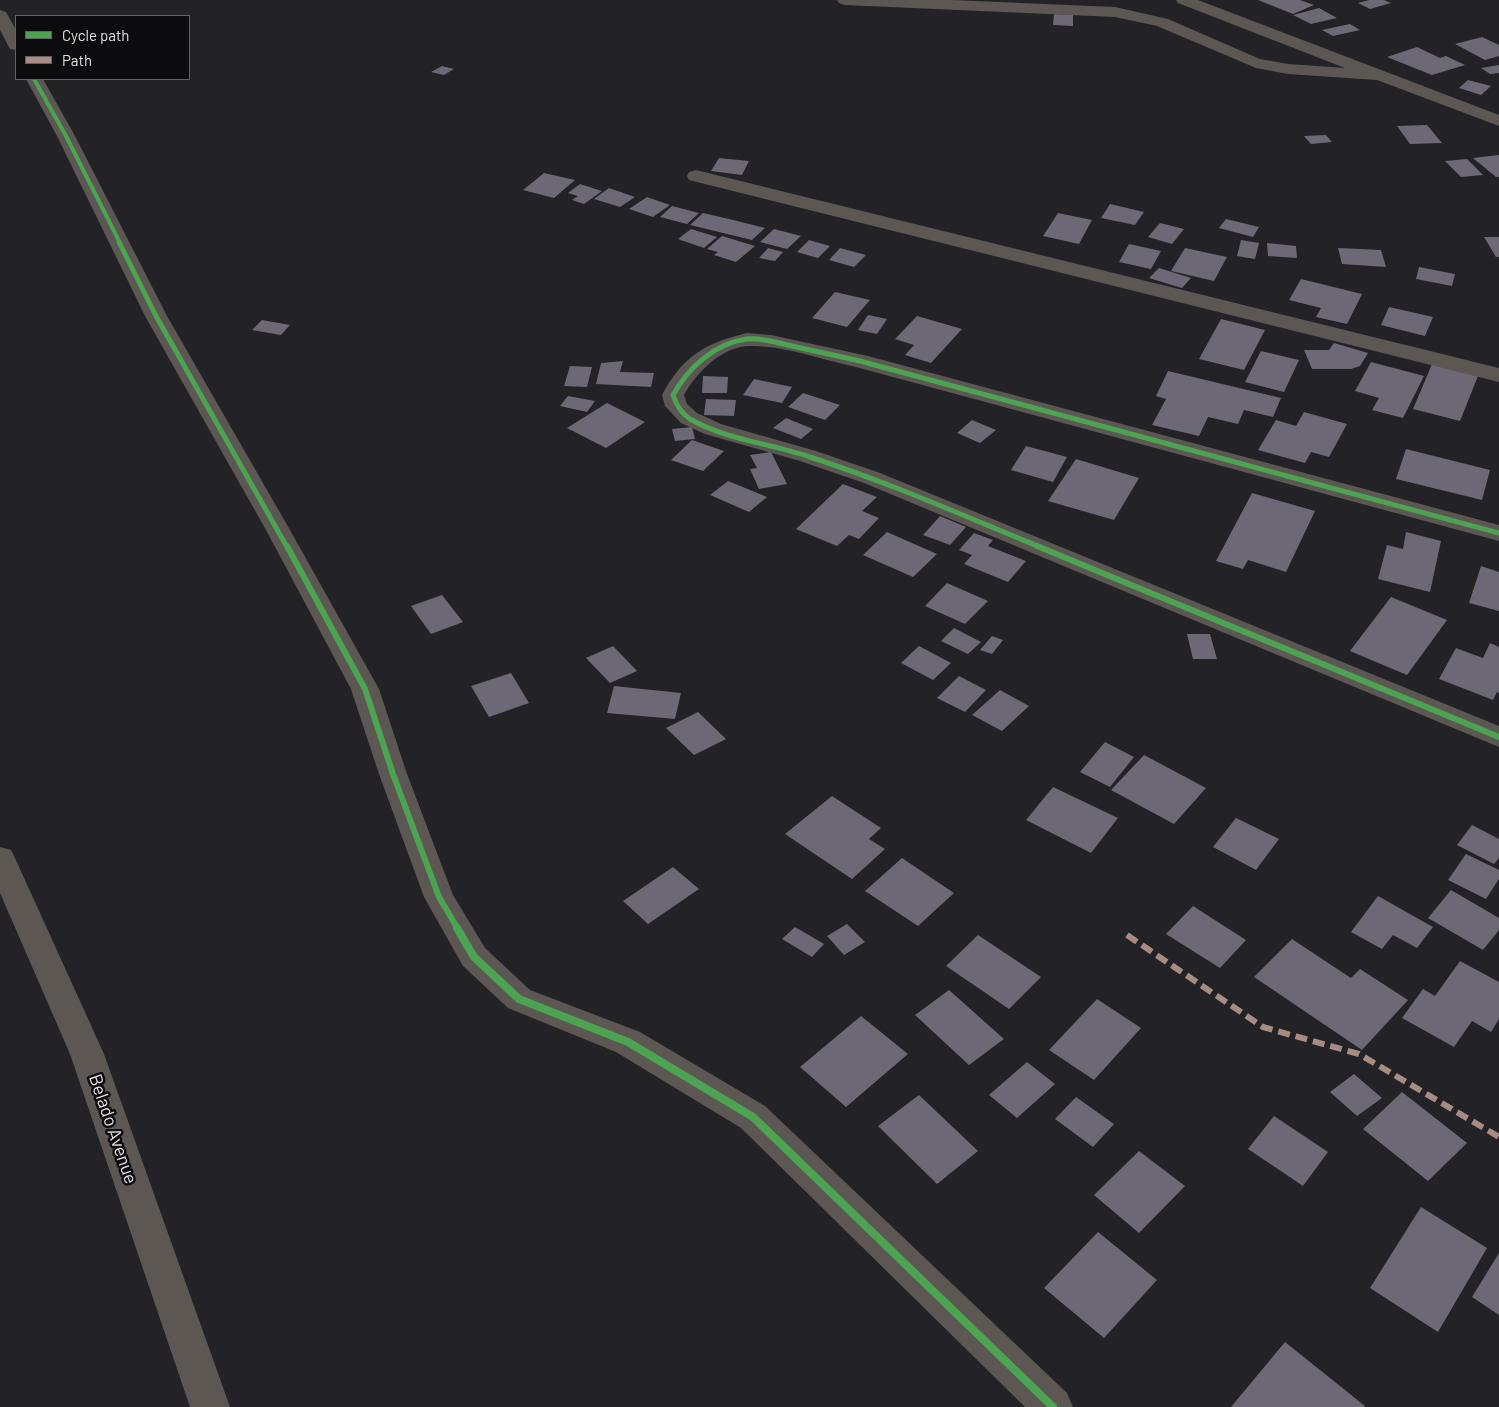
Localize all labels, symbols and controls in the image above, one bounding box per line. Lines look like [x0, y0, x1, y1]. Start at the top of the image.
legend [15, 15, 190, 80]
text: Cycle path [62, 26, 129, 44]
text: Path [62, 51, 92, 69]
street label: Belado Avenue [84, 1071, 142, 1187]

